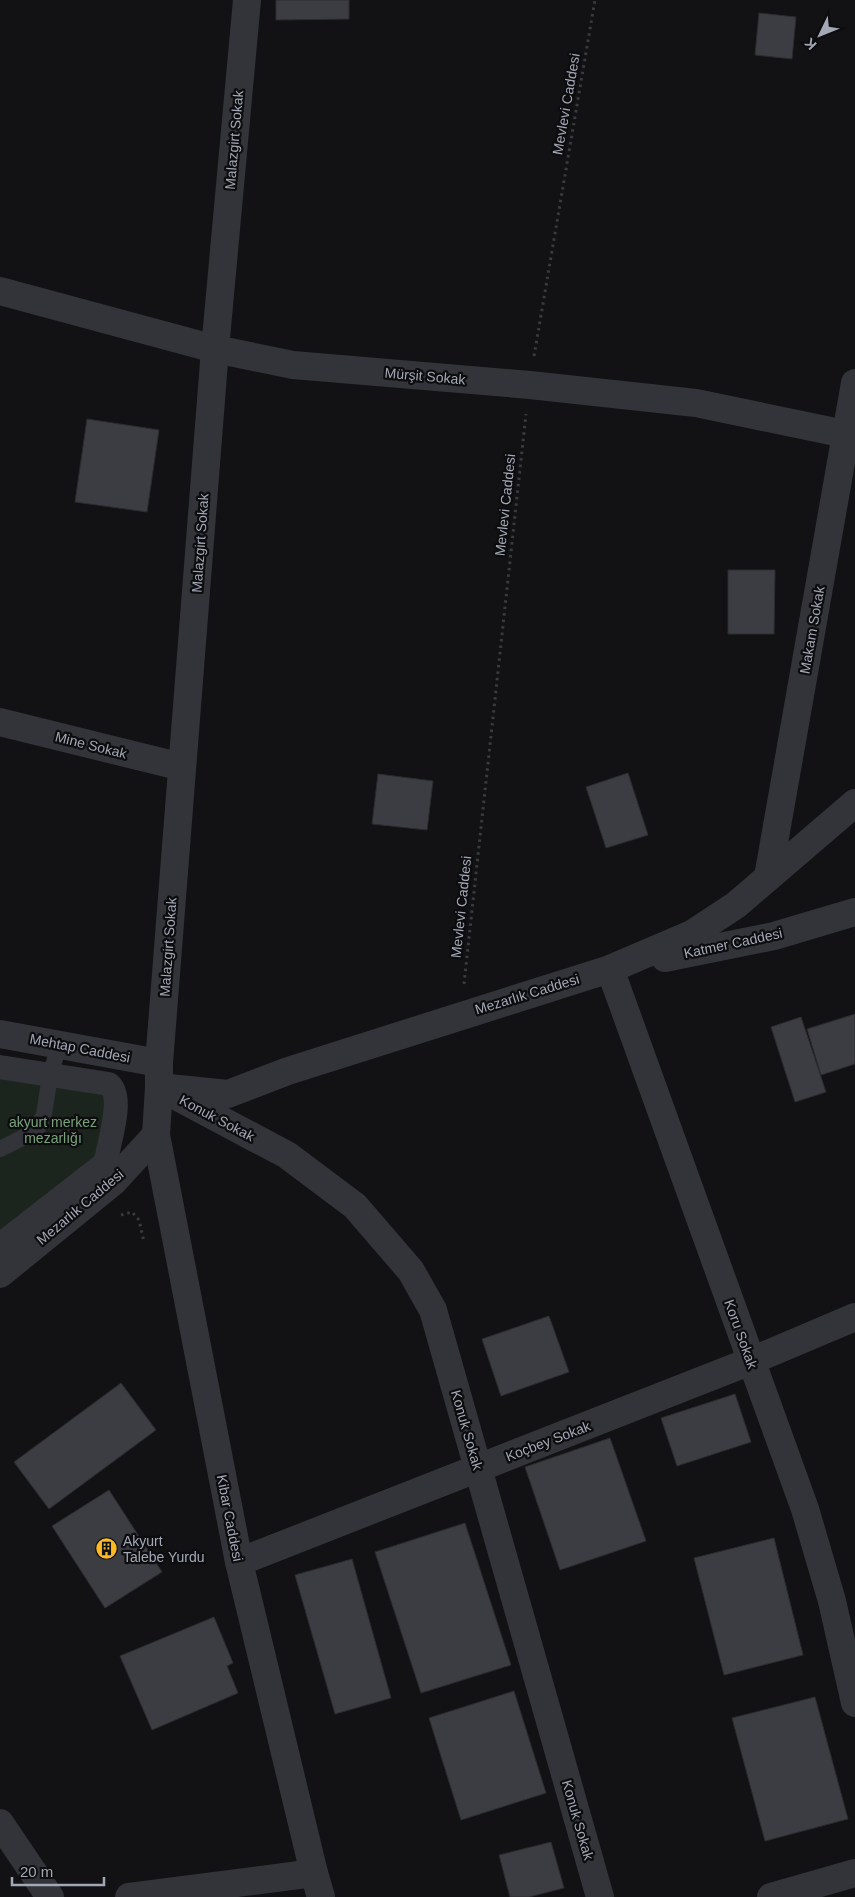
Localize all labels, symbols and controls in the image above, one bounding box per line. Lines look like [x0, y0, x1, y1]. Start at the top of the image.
north arrow [795, 10, 845, 60]
text: K [801, 35, 820, 53]
street label: Mevlevi Caddesi [549, 52, 583, 156]
street label: Malazgirt Sokak [222, 89, 246, 190]
street label: Mürşit Sokak [384, 365, 467, 388]
street label: Mevlevi Caddesi [492, 453, 518, 557]
street label: Malazgirt Sokak [189, 492, 212, 593]
street label: Makam Sokak [796, 584, 828, 675]
street label: Mine Sokak [54, 728, 129, 762]
street label: Mevlevi Caddesi [448, 855, 474, 959]
street label: Malazgirt Sokak [157, 896, 180, 997]
street label: Katmer Caddesi [682, 925, 784, 961]
street label: Mezarlık Caddesi [473, 971, 581, 1017]
street label: Mehtap Caddesi [28, 1030, 132, 1066]
street label: Konuk Sokak [177, 1092, 258, 1145]
park label: akyurt merkez mezarlığı [9, 1114, 97, 1146]
street label: Mezarlık Caddesi [33, 1166, 127, 1248]
street label: Koru Sokak [721, 1297, 761, 1372]
street label: Konuk Sokak [448, 1388, 486, 1473]
street label: Koçbey Sokak [503, 1417, 594, 1465]
street label: Kibar Caddesi [214, 1473, 246, 1563]
place label: Akyurt Talebe Yurdu [123, 1533, 204, 1565]
building icon: Akyurt Talebe Yurdu [95, 1537, 119, 1561]
street label: Konuk Sokak [559, 1778, 597, 1863]
scale bar [12, 1854, 105, 1886]
text: 20 m [20, 1863, 53, 1880]

